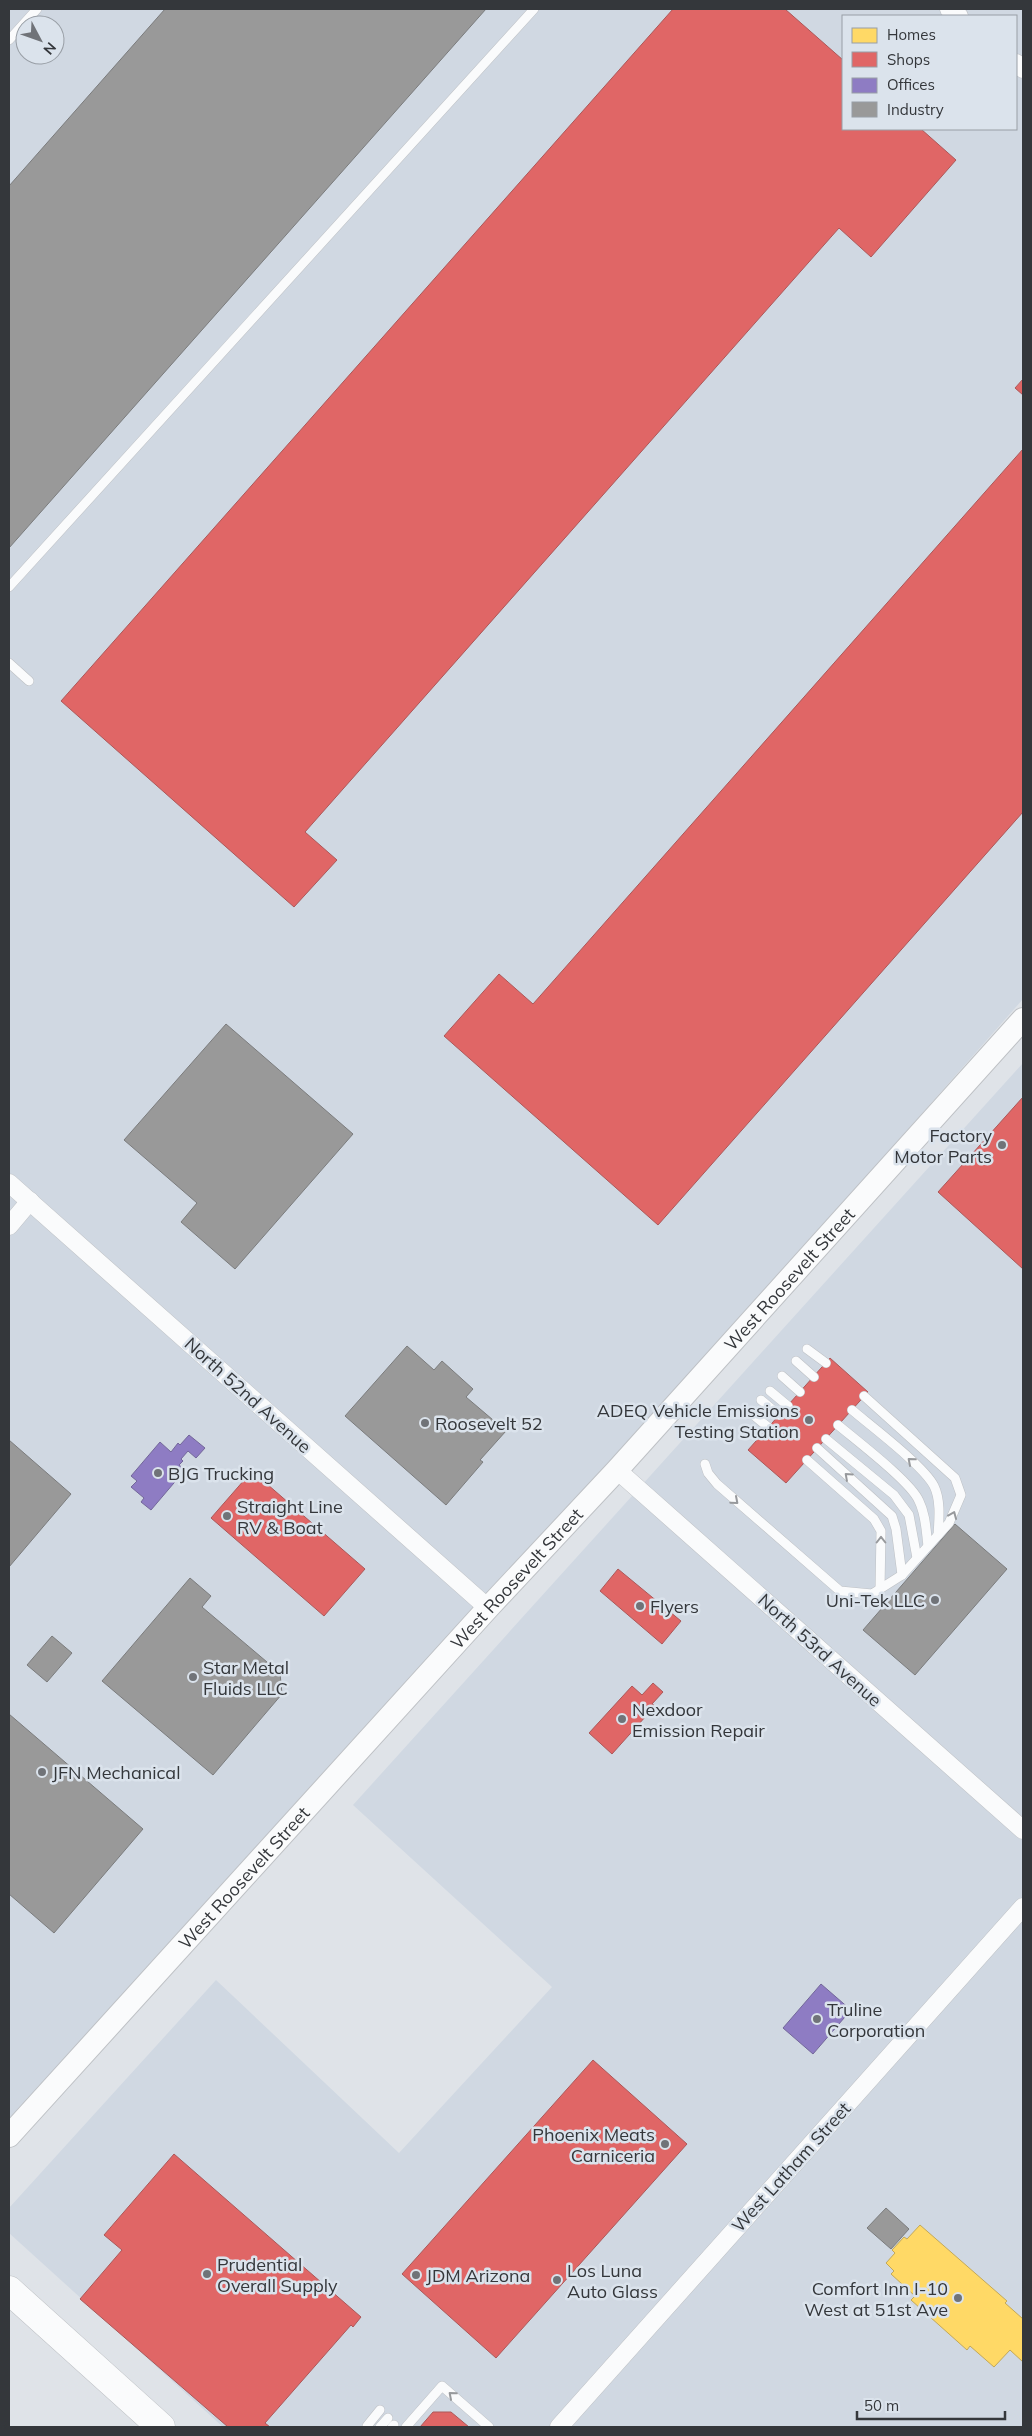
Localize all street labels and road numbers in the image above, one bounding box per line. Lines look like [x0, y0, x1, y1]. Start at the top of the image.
street label: West Roosevelt Street [719, 1203, 859, 1355]
street label: North 52nd Avenue [180, 1332, 316, 1458]
street label: West Roosevelt Street [445, 1503, 587, 1654]
street label: North 53rd Avenue [753, 1588, 887, 1712]
street label: West Roosevelt Street [173, 1801, 314, 1954]
street label: West Latham Street [727, 2097, 855, 2237]

